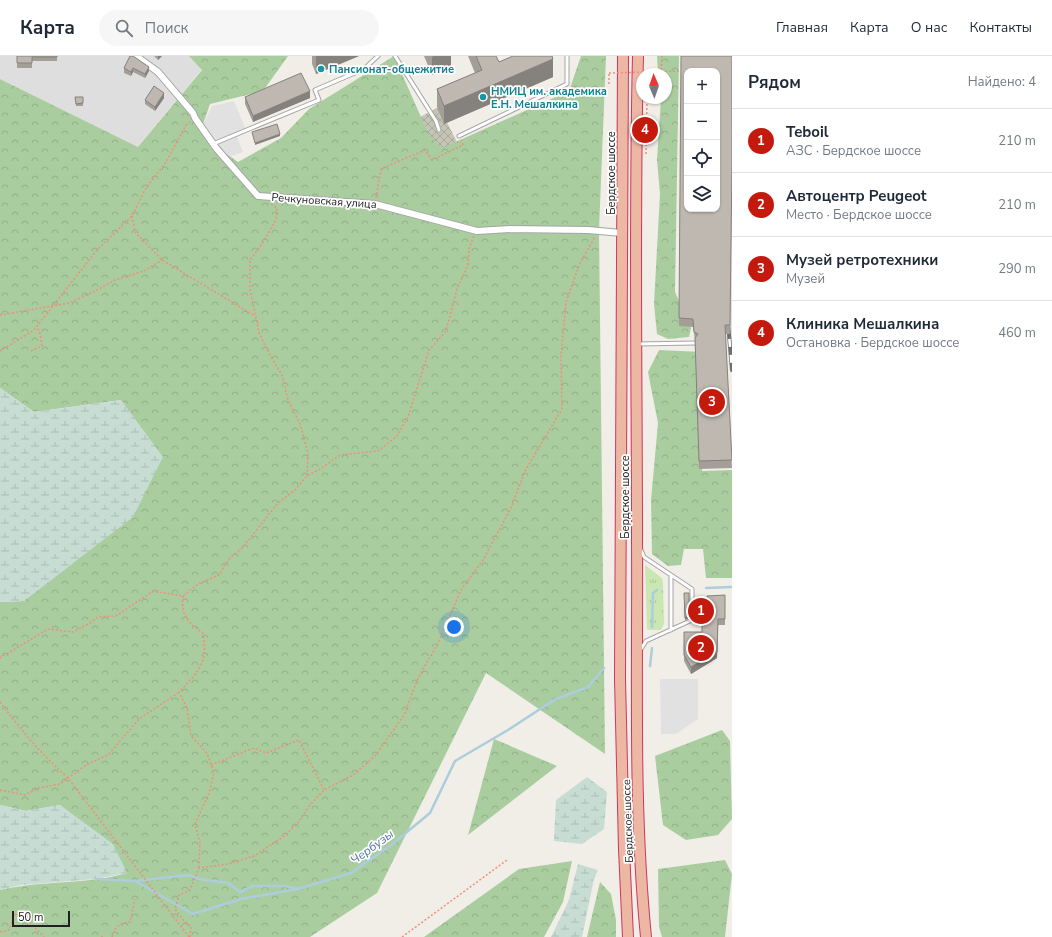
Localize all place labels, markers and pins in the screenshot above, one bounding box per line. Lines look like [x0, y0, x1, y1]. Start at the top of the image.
place label: Пансионат-общежитие [329, 62, 454, 77]
marker: Пансионат-общежитие [316, 64, 326, 74]
place label: НМИЦ им. академика Е.Н. Мешалкина [491, 84, 607, 112]
marker: НМИЦ им. академика Е.Н. Мешалкина [478, 92, 488, 102]
pin: 4 [632, 115, 658, 145]
pin: 3 [699, 387, 725, 417]
pin: 1 [688, 596, 714, 626]
pin: 2 [688, 633, 714, 663]

